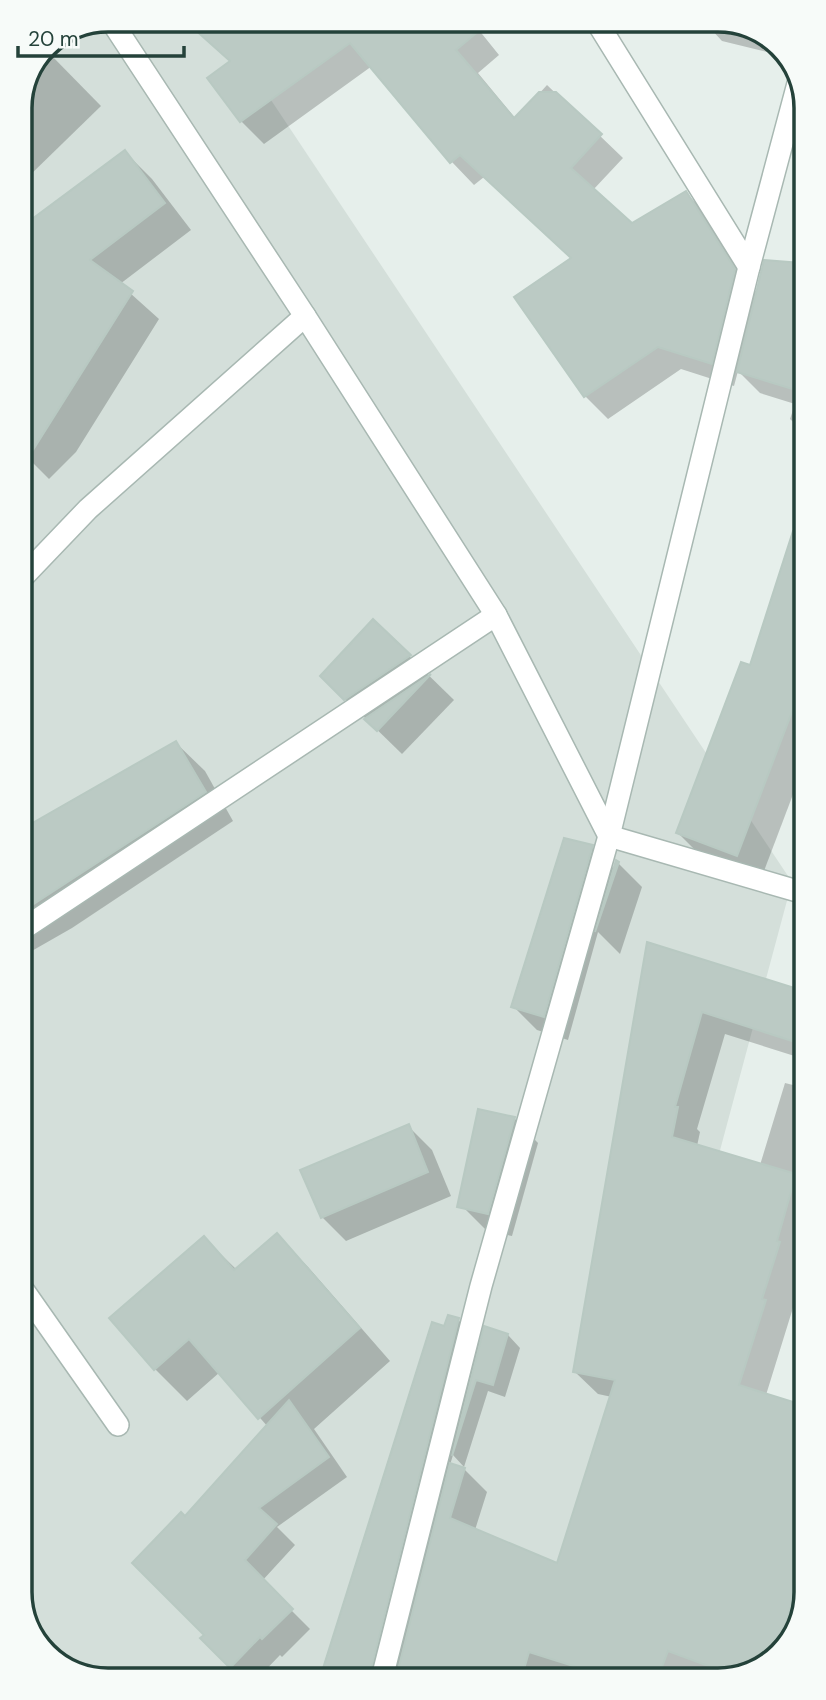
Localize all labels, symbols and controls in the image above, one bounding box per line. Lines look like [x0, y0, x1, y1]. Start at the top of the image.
scale bar [18, 14, 184, 58]
text: 20 m [28, 25, 79, 53]

